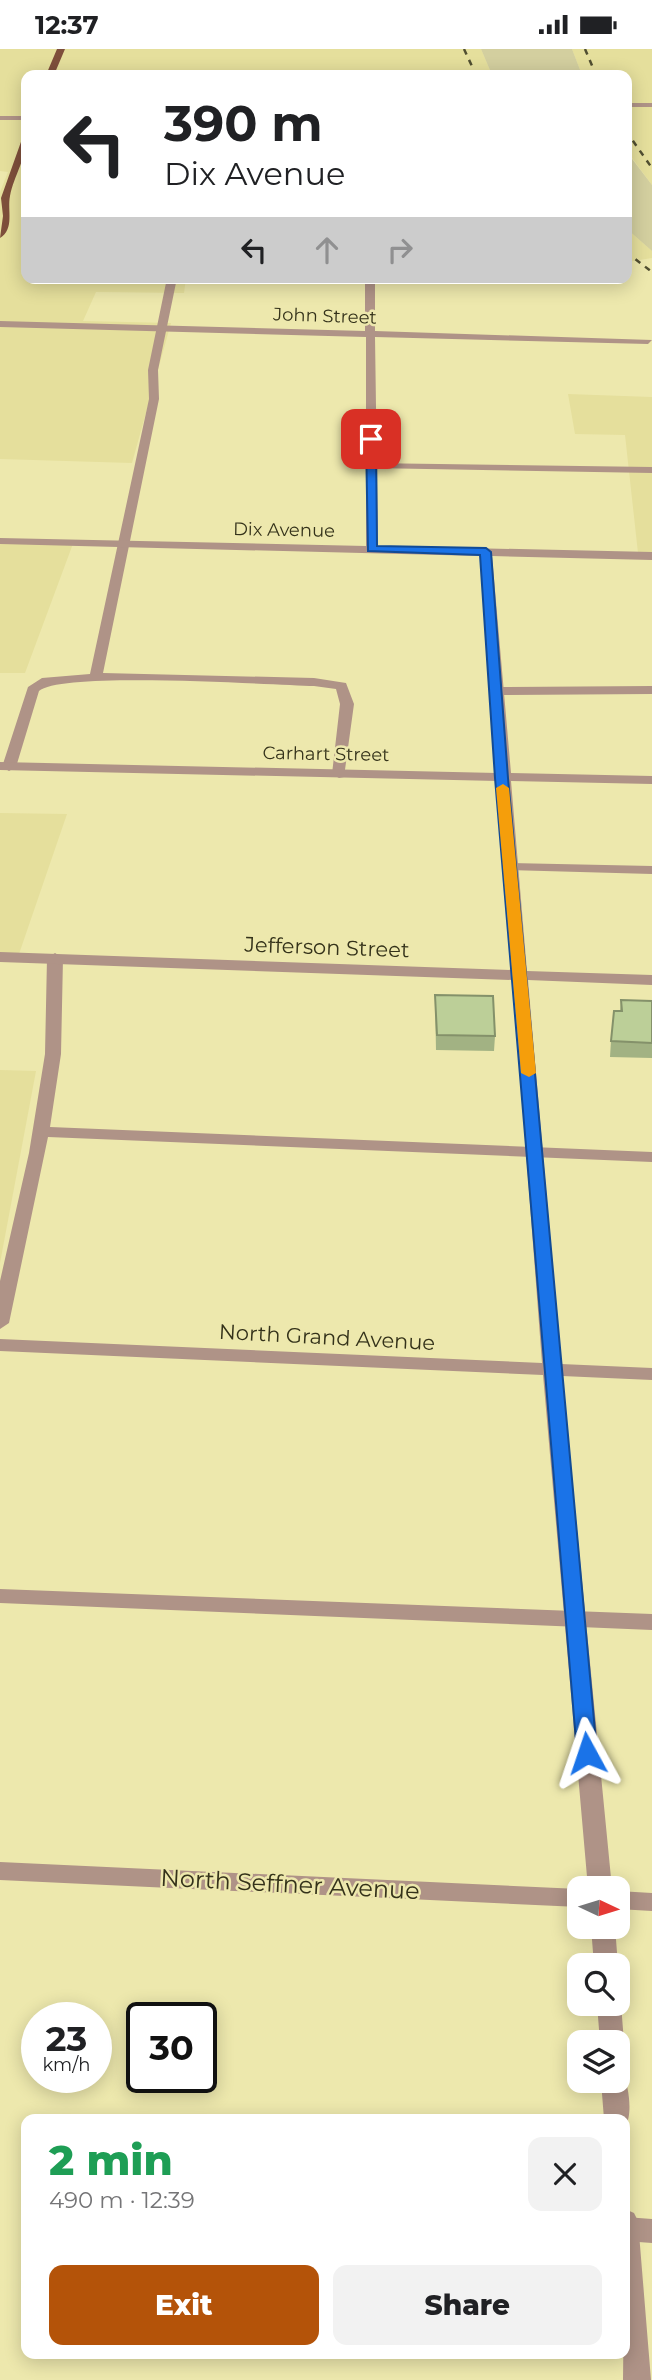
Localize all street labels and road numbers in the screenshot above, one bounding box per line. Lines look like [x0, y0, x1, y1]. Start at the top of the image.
street label: John Street [272, 303, 377, 329]
street label: Dix Avenue [233, 518, 335, 542]
street label: Carhart Street [262, 742, 390, 766]
street label: Jefferson Street [243, 932, 410, 962]
street label: North Grand Avenue [218, 1319, 436, 1355]
street label: North Seffner Avenue [160, 1863, 420, 1905]

